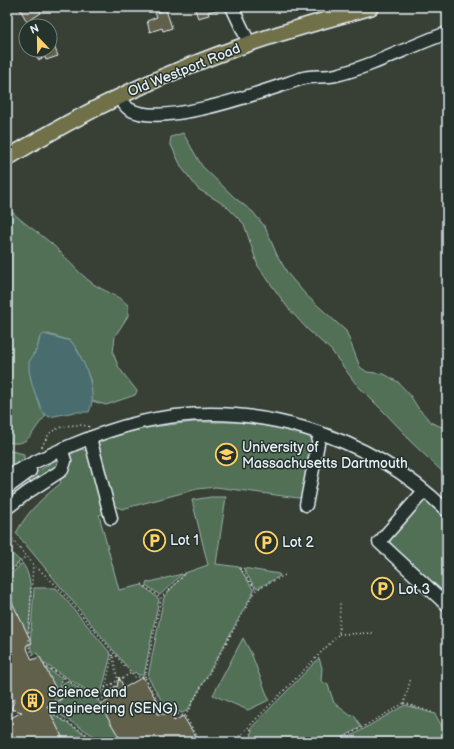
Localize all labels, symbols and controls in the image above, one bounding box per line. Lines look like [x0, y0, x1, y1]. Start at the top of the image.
north arrow [18, 18, 58, 58]
text: N [28, 22, 41, 37]
street label: Old Westport Road [125, 40, 243, 100]
place label: University of Massachusetts Dartmouth [242, 439, 408, 472]
school or university icon: University of Massachusetts Dartmouth [214, 442, 240, 468]
parking icon: Lot 1 [141, 527, 167, 553]
parking icon: Lot 2 [253, 529, 279, 555]
place label: Lot 1 [170, 532, 199, 549]
place label: Lot 2 [282, 534, 314, 551]
parking icon: Lot 3 [369, 576, 395, 602]
place label: Lot 3 [398, 581, 430, 598]
place label: Science and Engineering (SENG) [48, 684, 178, 717]
building icon: Science and Engineering (SENG) [20, 687, 46, 713]

